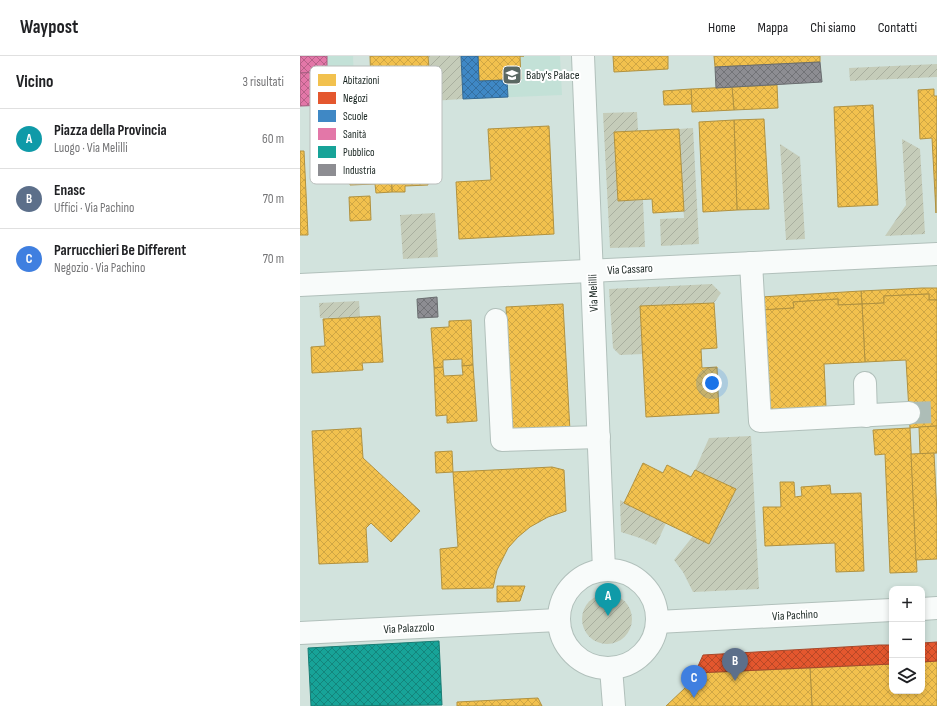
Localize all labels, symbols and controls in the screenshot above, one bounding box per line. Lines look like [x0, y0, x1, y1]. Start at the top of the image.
text: Waypost [20, 16, 78, 39]
text: Home [708, 19, 736, 36]
text: Mappa [758, 19, 788, 36]
text: Chi siamo [810, 19, 856, 36]
text: Contatti [878, 19, 917, 36]
school or university icon: Baby's Palace [501, 64, 523, 86]
legend [310, 66, 442, 184]
place label: Baby's Palace [526, 68, 580, 83]
text: Vicino [16, 72, 53, 92]
text: 3 risultati [243, 74, 284, 90]
text: Abitazioni [342, 74, 379, 87]
text: Negozi [343, 92, 368, 105]
text: Scuole [343, 110, 368, 123]
text: Piazza della Provincia [54, 121, 167, 140]
text: Sanità [343, 128, 366, 141]
text: A [26, 131, 32, 147]
text: 60 m [262, 131, 284, 147]
text: Luogo · Via Melilli [54, 140, 128, 156]
text: Pubblico [343, 146, 375, 159]
text: Industria [343, 164, 376, 177]
text: Enasc [54, 181, 85, 200]
text: B [26, 191, 32, 207]
text: 70 m [263, 191, 284, 207]
text: Uffici · Via Pachino [54, 200, 134, 216]
text: Parrucchieri Be Different [54, 241, 186, 260]
text: C [26, 251, 32, 267]
text: 70 m [263, 251, 284, 267]
text: Negozio · Via Pachino [54, 260, 145, 276]
street label: Via Cassaro [607, 261, 653, 278]
street label: Via Melilli [585, 274, 602, 312]
your location [702, 373, 722, 393]
pin: A [595, 583, 621, 616]
map controls [889, 586, 925, 694]
button: + [889, 586, 925, 622]
street label: Via Pachino [772, 607, 818, 624]
street label: Via Palazzolo [383, 620, 435, 637]
button: − [889, 622, 925, 658]
pin: B [722, 648, 748, 681]
button: layers [889, 658, 925, 694]
pin: C [681, 665, 707, 698]

